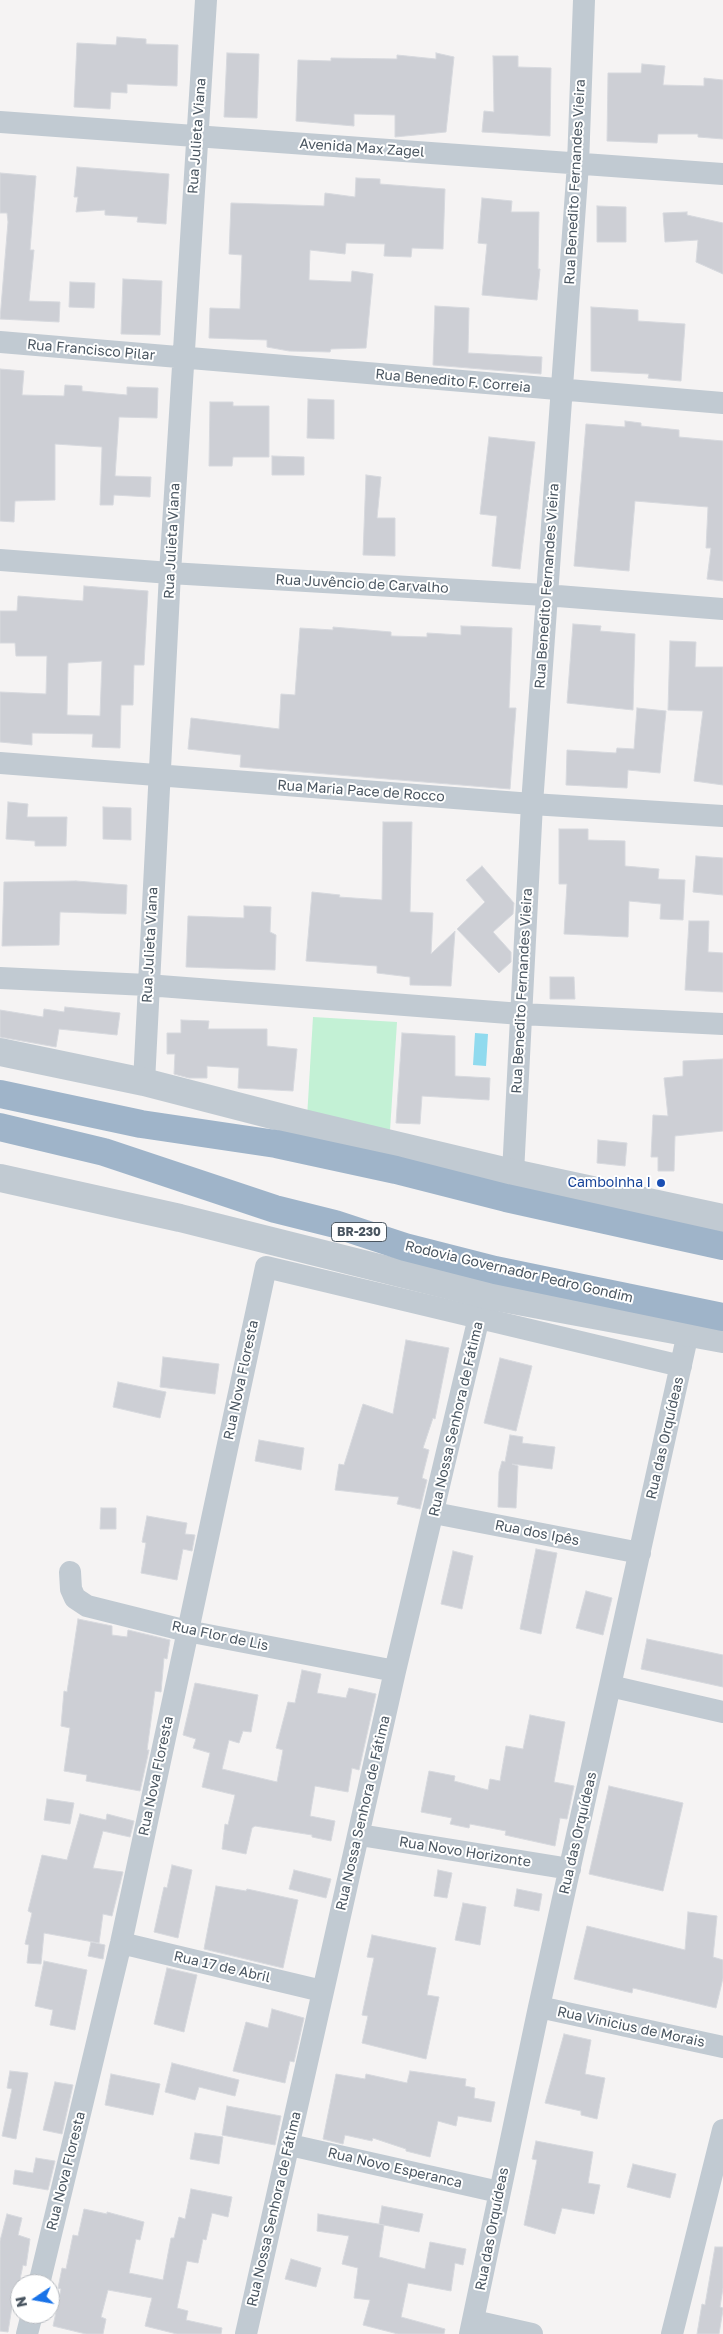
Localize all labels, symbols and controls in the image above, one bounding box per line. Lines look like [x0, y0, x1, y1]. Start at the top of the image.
street label: Rua Julieta Viana [185, 77, 209, 195]
street label: Rua Benedito Fernandes Vieira [561, 79, 589, 285]
street label: Avenida Max Zagel [299, 135, 425, 161]
street label: Rua Francisco Pilar [26, 336, 156, 364]
street label: Rua Benedito F. Correia [375, 366, 531, 396]
street label: Rua Julieta Viana [161, 482, 183, 600]
street label: Rua Benedito Fernandes Vieira [531, 483, 563, 689]
street label: Rua Juvêncio de Carvalho [275, 571, 449, 597]
street label: Rua Maria Pace de Rocco [277, 777, 445, 805]
street label: Rua Julieta Viana [139, 886, 161, 1004]
street label: Rua Benedito Fernandes Vieira [508, 888, 536, 1094]
place label: Camboinha I [567, 1175, 651, 1191]
marker: Camboinha I [655, 1177, 667, 1189]
road number: BR-230 [332, 1222, 386, 1242]
street label: Rodovia Governador Pedro Gondim [403, 1238, 635, 1306]
street label: Rua Nova Floresta [220, 1319, 262, 1441]
street label: Rua Nossa Senhora de Fátima [425, 1320, 487, 1518]
street label: Rua das Orquídeas [643, 1375, 687, 1501]
street label: Rua dos Ipês [493, 1517, 581, 1549]
street label: Rua Flor de Lis [170, 1618, 270, 1654]
street label: Rua Nossa Senhora de Fátima [332, 1714, 394, 1912]
street label: Rua Nova Floresta [135, 1715, 177, 1837]
street label: Rua das Orquídeas [556, 1770, 600, 1896]
street label: Rua Novo Horizonte [398, 1833, 532, 1871]
street label: Rua 17 de Abril [172, 1948, 272, 1986]
street label: Rua Vinicius de Morais [556, 2003, 706, 2051]
street label: Rua Nova Floresta [43, 2110, 89, 2232]
street label: Rua Nossa Senhora de Fátima [243, 2110, 305, 2308]
street label: Rua Novo Esperanca [326, 2144, 464, 2192]
street label: Rua das Orquídeas [472, 2166, 512, 2292]
north arrow [10, 2274, 60, 2324]
text: N [11, 2295, 30, 2309]

